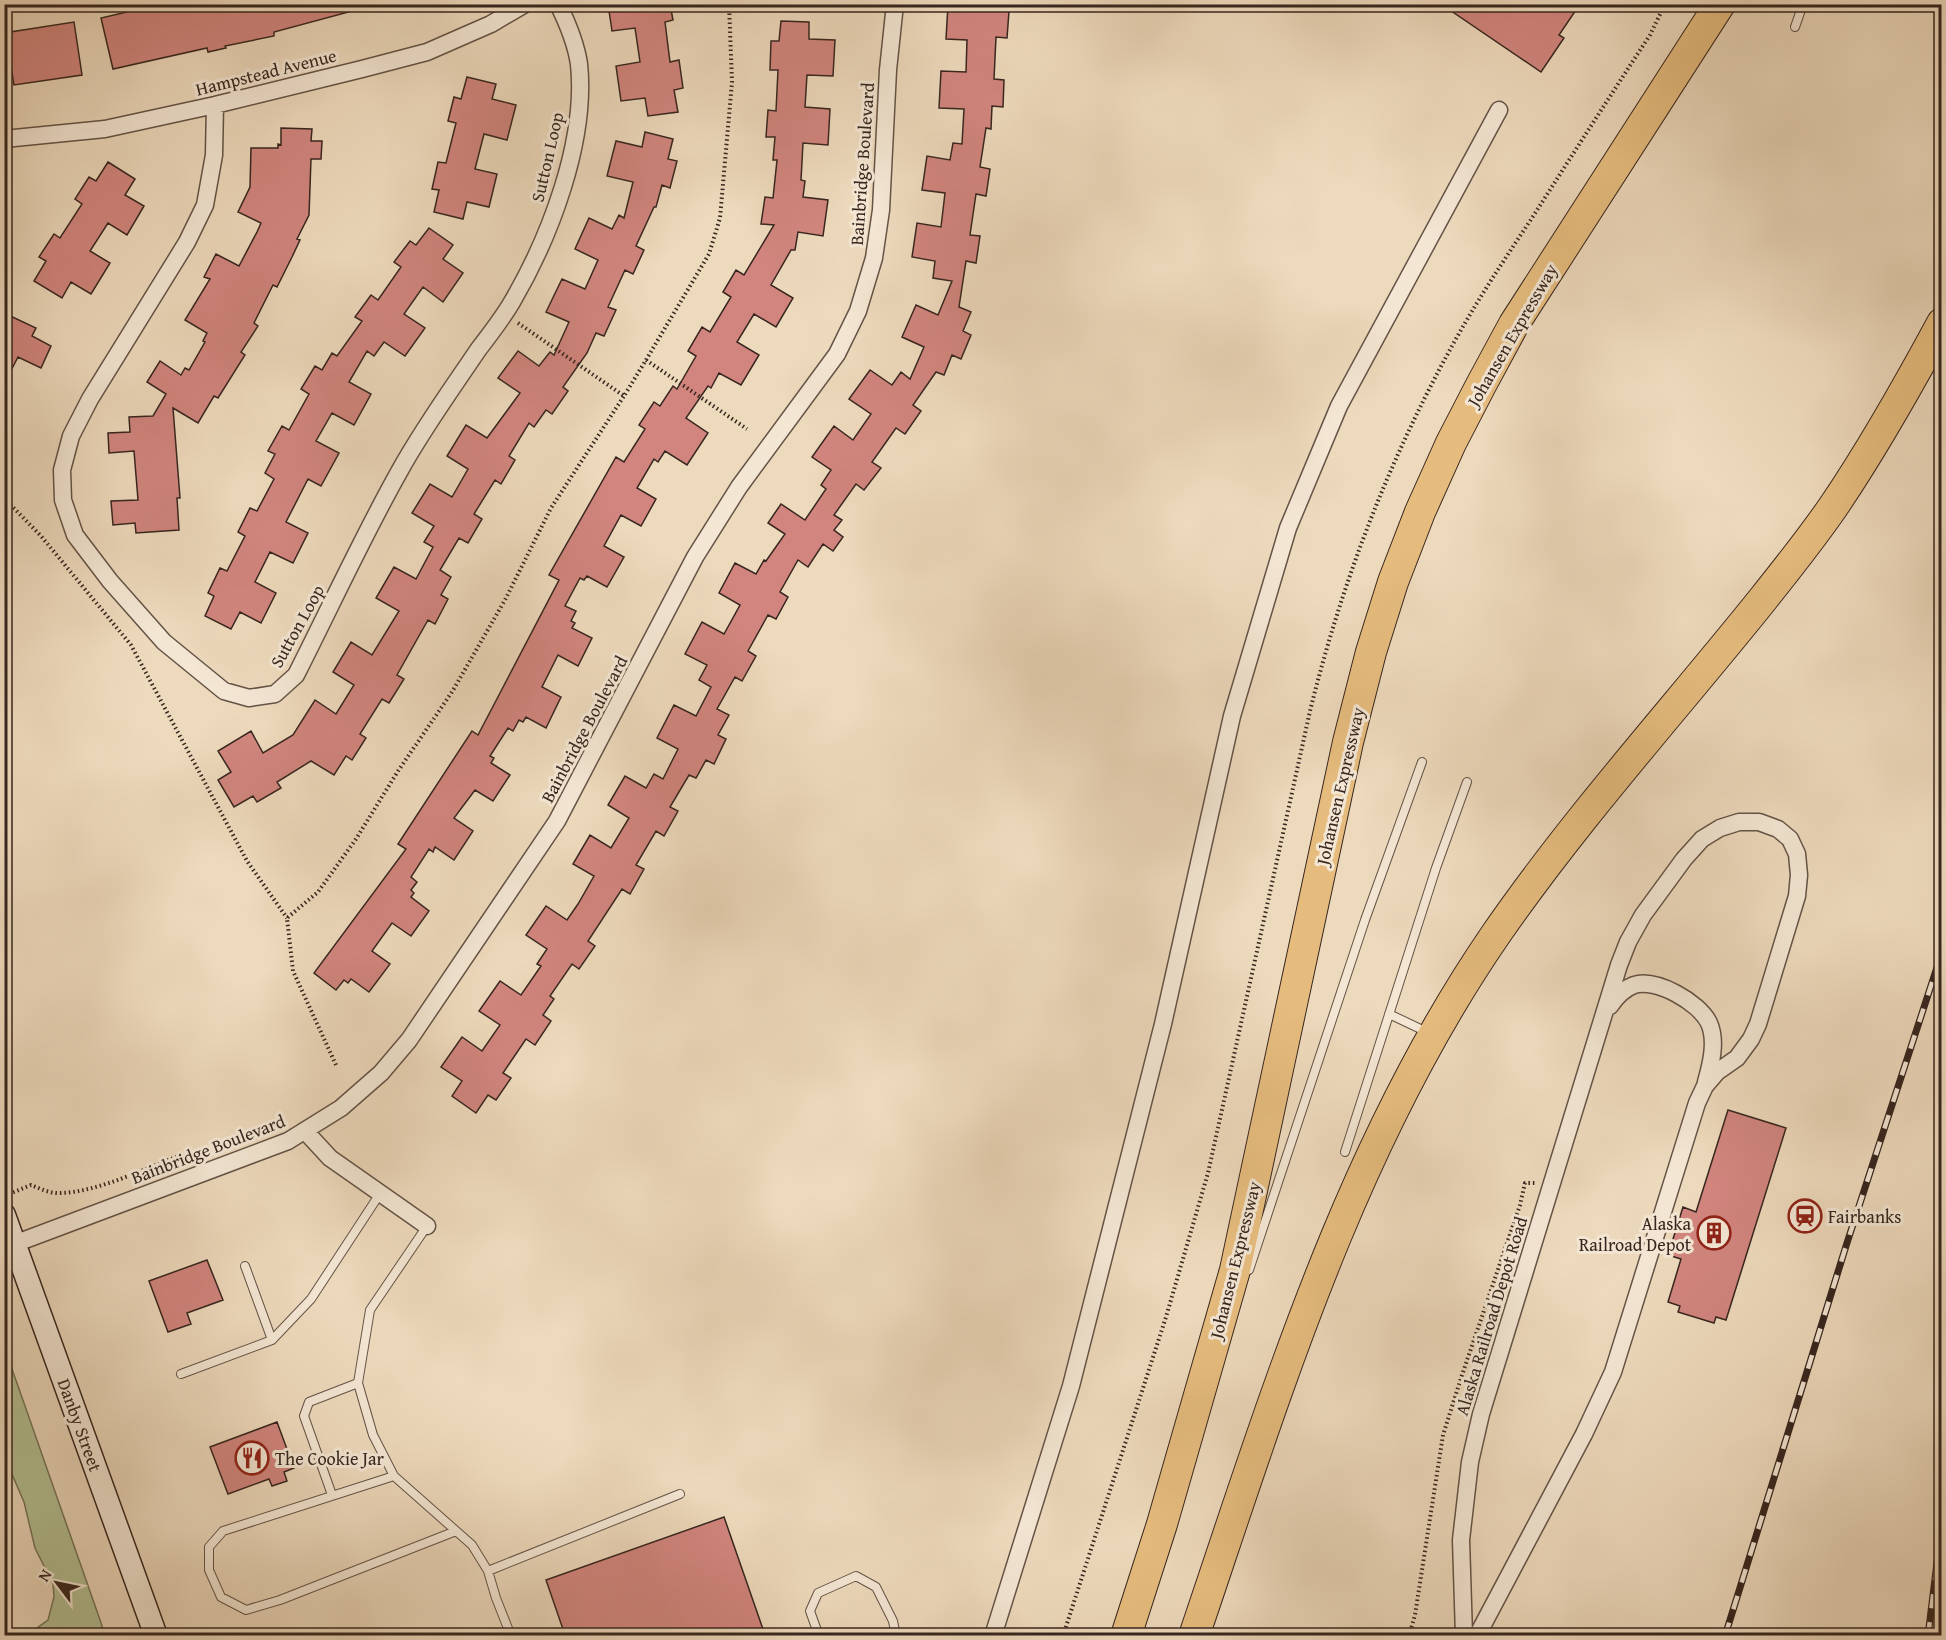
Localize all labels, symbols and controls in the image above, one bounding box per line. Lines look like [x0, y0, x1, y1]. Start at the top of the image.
street label: Hampstead Avenue [193, 41, 339, 103]
street label: Bainbridge Boulevard [843, 81, 881, 246]
street label: Sutton Loop [524, 109, 570, 205]
street label: Johansen Expressway [1459, 258, 1564, 413]
street label: Sutton Loop [263, 579, 331, 672]
street label: Bainbridge Boulevard [534, 650, 634, 807]
street label: Johansen Expressway [1308, 704, 1371, 869]
street label: Bainbridge Boulevard [127, 1107, 289, 1191]
street label: Johansen Expressway [1202, 1179, 1268, 1343]
station icon: Fairbanks [1787, 1198, 1823, 1234]
place label: Fairbanks [1828, 1203, 1901, 1230]
place label: Alaska Railroad Depot [1579, 1210, 1692, 1258]
street label: Alaska Railroad Depot Road [1448, 1213, 1534, 1419]
building icon: Alaska Railroad Depot [1696, 1215, 1732, 1251]
street label: Danby Street [51, 1375, 110, 1476]
restaurant icon: The Cookie Jar [234, 1440, 270, 1476]
place label: The Cookie Jar [275, 1445, 385, 1472]
north arrow [27, 1553, 87, 1613]
text: N [31, 1564, 57, 1586]

